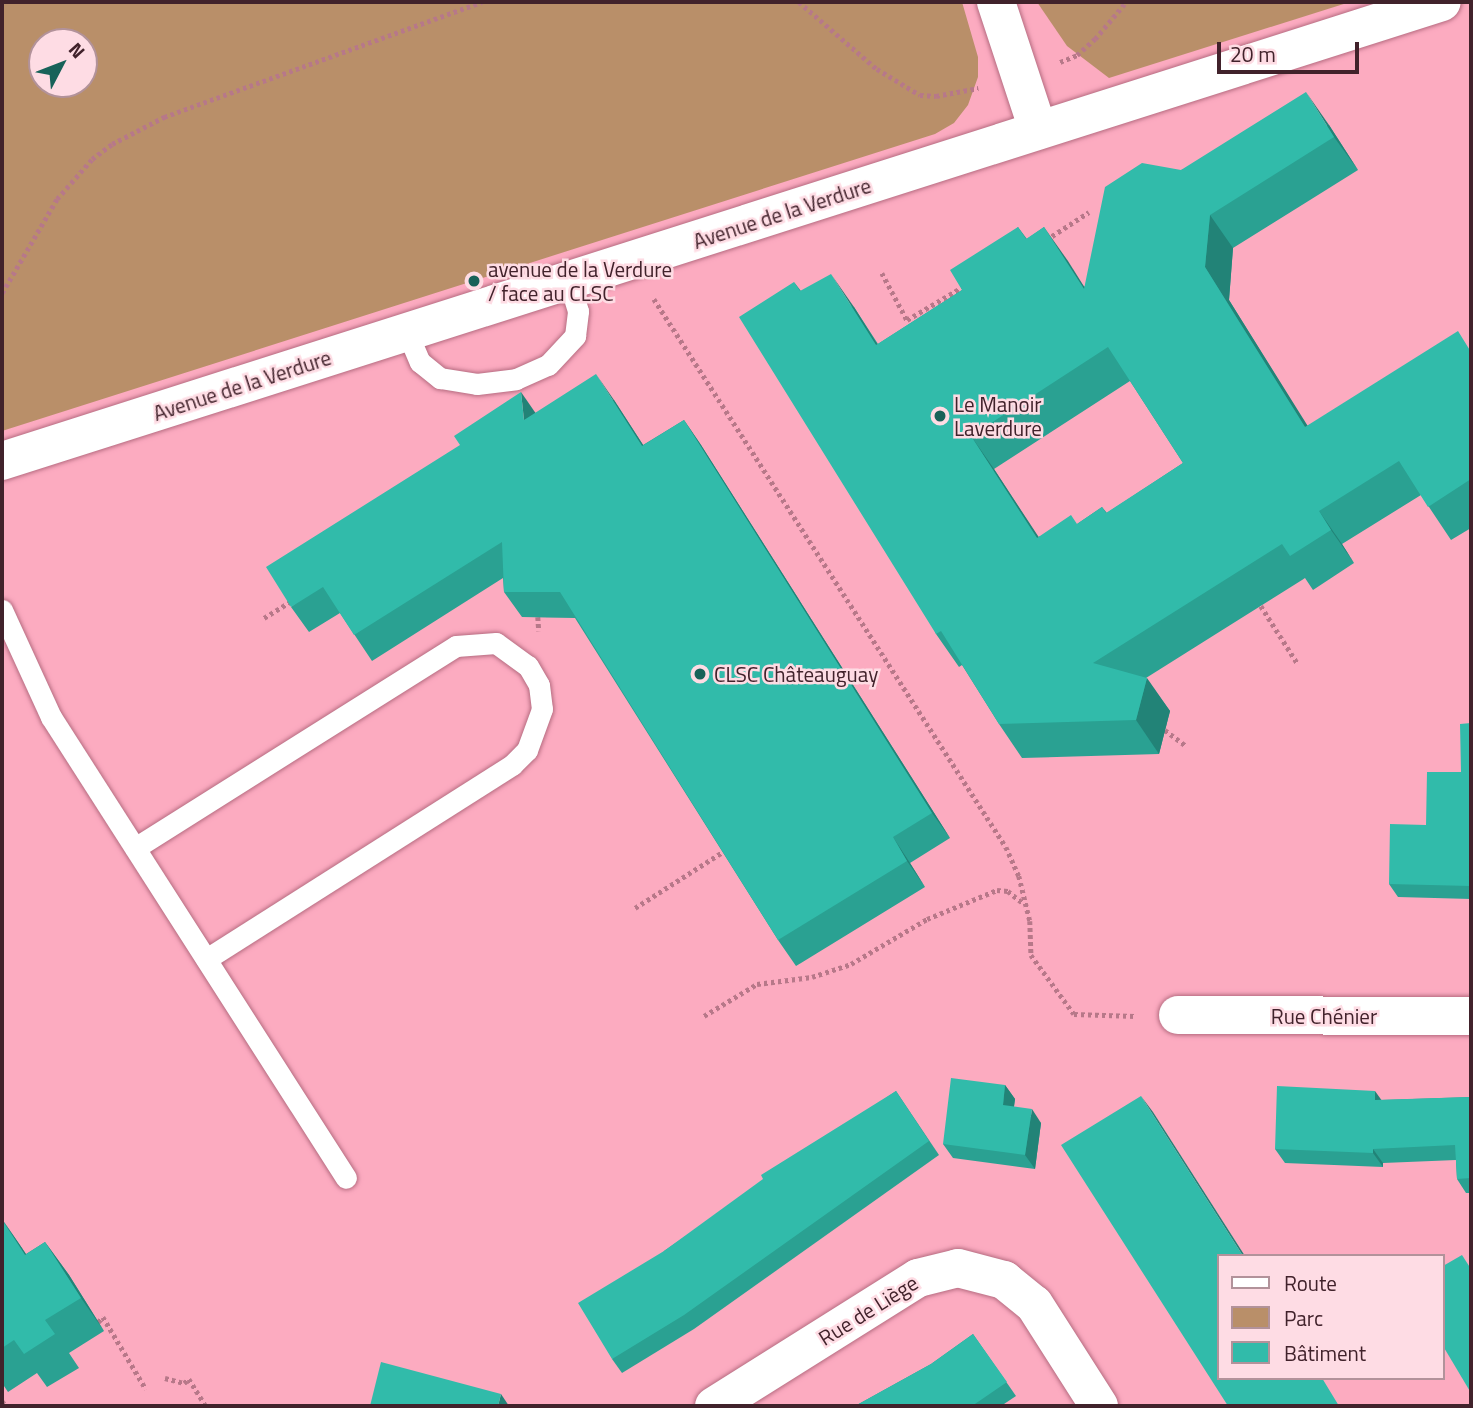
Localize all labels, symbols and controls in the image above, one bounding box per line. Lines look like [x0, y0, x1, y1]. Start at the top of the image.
north arrow [28, 28, 98, 98]
scale bar [1221, 28, 1363, 72]
text: N [62, 35, 93, 65]
text: 20 m [1230, 38, 1276, 70]
street label: Avenue de la Verdure [690, 172, 874, 254]
place label: avenue de la Verdure / face au CLSC [488, 256, 672, 306]
marker: avenue de la Verdure / face au CLSC [466, 273, 482, 289]
street label: Avenue de la Verdure [150, 344, 334, 426]
place label: Le Manoir Laverdure [954, 391, 1042, 441]
marker: Le Manoir Laverdure [932, 408, 948, 424]
place label: CLSC Châteauguay [714, 661, 878, 687]
marker: CLSC Châteauguay [692, 666, 708, 682]
street label: Rue Chénier [1271, 1003, 1377, 1029]
legend [1218, 1254, 1445, 1380]
text: Route [1284, 1267, 1337, 1299]
street label: Rue de Liège [814, 1270, 922, 1350]
text: Parc [1284, 1302, 1323, 1334]
text: Bâtiment [1284, 1337, 1366, 1369]

